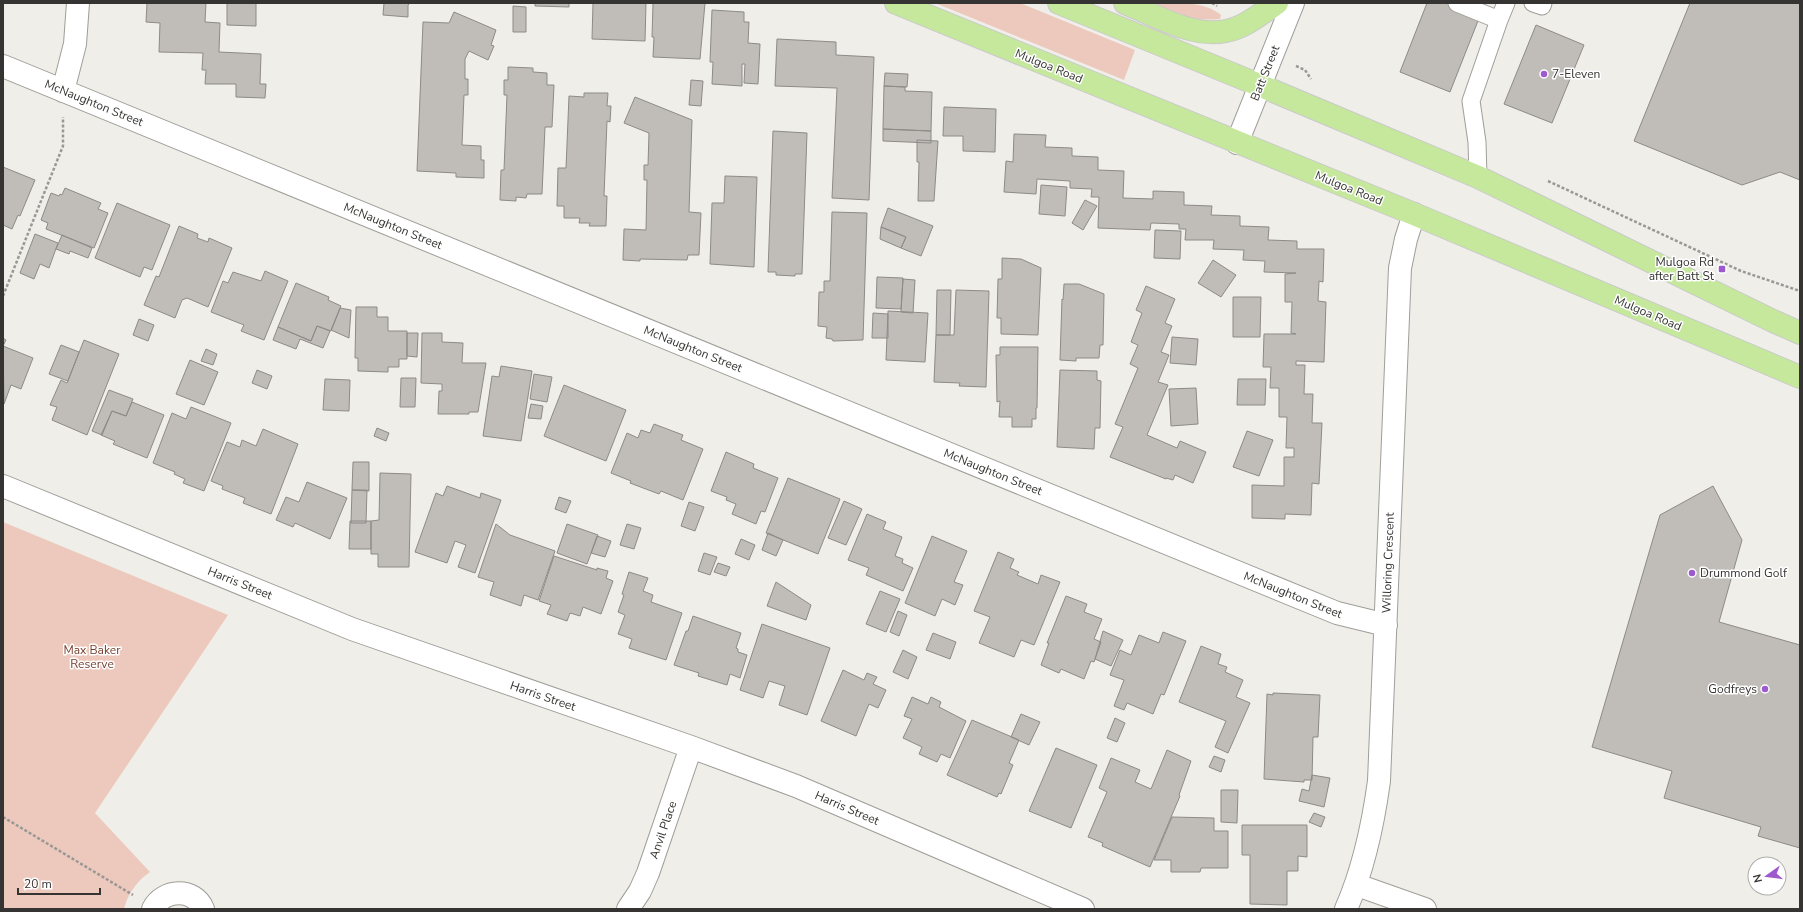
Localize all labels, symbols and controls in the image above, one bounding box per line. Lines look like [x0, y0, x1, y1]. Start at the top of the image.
street label: Batt Street [1247, 42, 1284, 103]
street label: Mulgoa Road [1013, 45, 1085, 87]
place label: 7-Eleven [1552, 66, 1600, 82]
marker: 7-Eleven [1539, 69, 1549, 79]
street label: McNaughton Street [42, 76, 146, 130]
street label: Mulgoa Road [1313, 167, 1385, 209]
street label: McNaughton Street [341, 199, 445, 253]
place label: Mulgoa Rd after Batt St [1649, 254, 1715, 284]
marker: Mulgoa Rd after Batt St [1717, 264, 1727, 274]
street label: Mulgoa Road [1612, 292, 1684, 334]
street label: McNaughton Street [641, 322, 745, 376]
street label: McNaughton Street [941, 445, 1045, 499]
street label: Willoring Crescent [1378, 511, 1398, 614]
street label: Harris Street [205, 563, 275, 604]
place label: Drummond Golf [1700, 565, 1788, 581]
street label: McNaughton Street [1241, 568, 1345, 622]
marker: Drummond Golf [1687, 568, 1697, 578]
park label: Max Baker Reserve [63, 642, 121, 672]
street label: Harris Street [508, 677, 579, 715]
place label: Godfreys [1708, 681, 1757, 697]
marker: Godfreys [1760, 684, 1770, 694]
street label: Harris Street [812, 787, 882, 829]
street label: Anvil Place [646, 799, 680, 861]
north arrow [1747, 856, 1787, 896]
scale bar [18, 870, 100, 896]
text: N [1750, 872, 1766, 884]
text: 20 m [24, 876, 52, 892]

